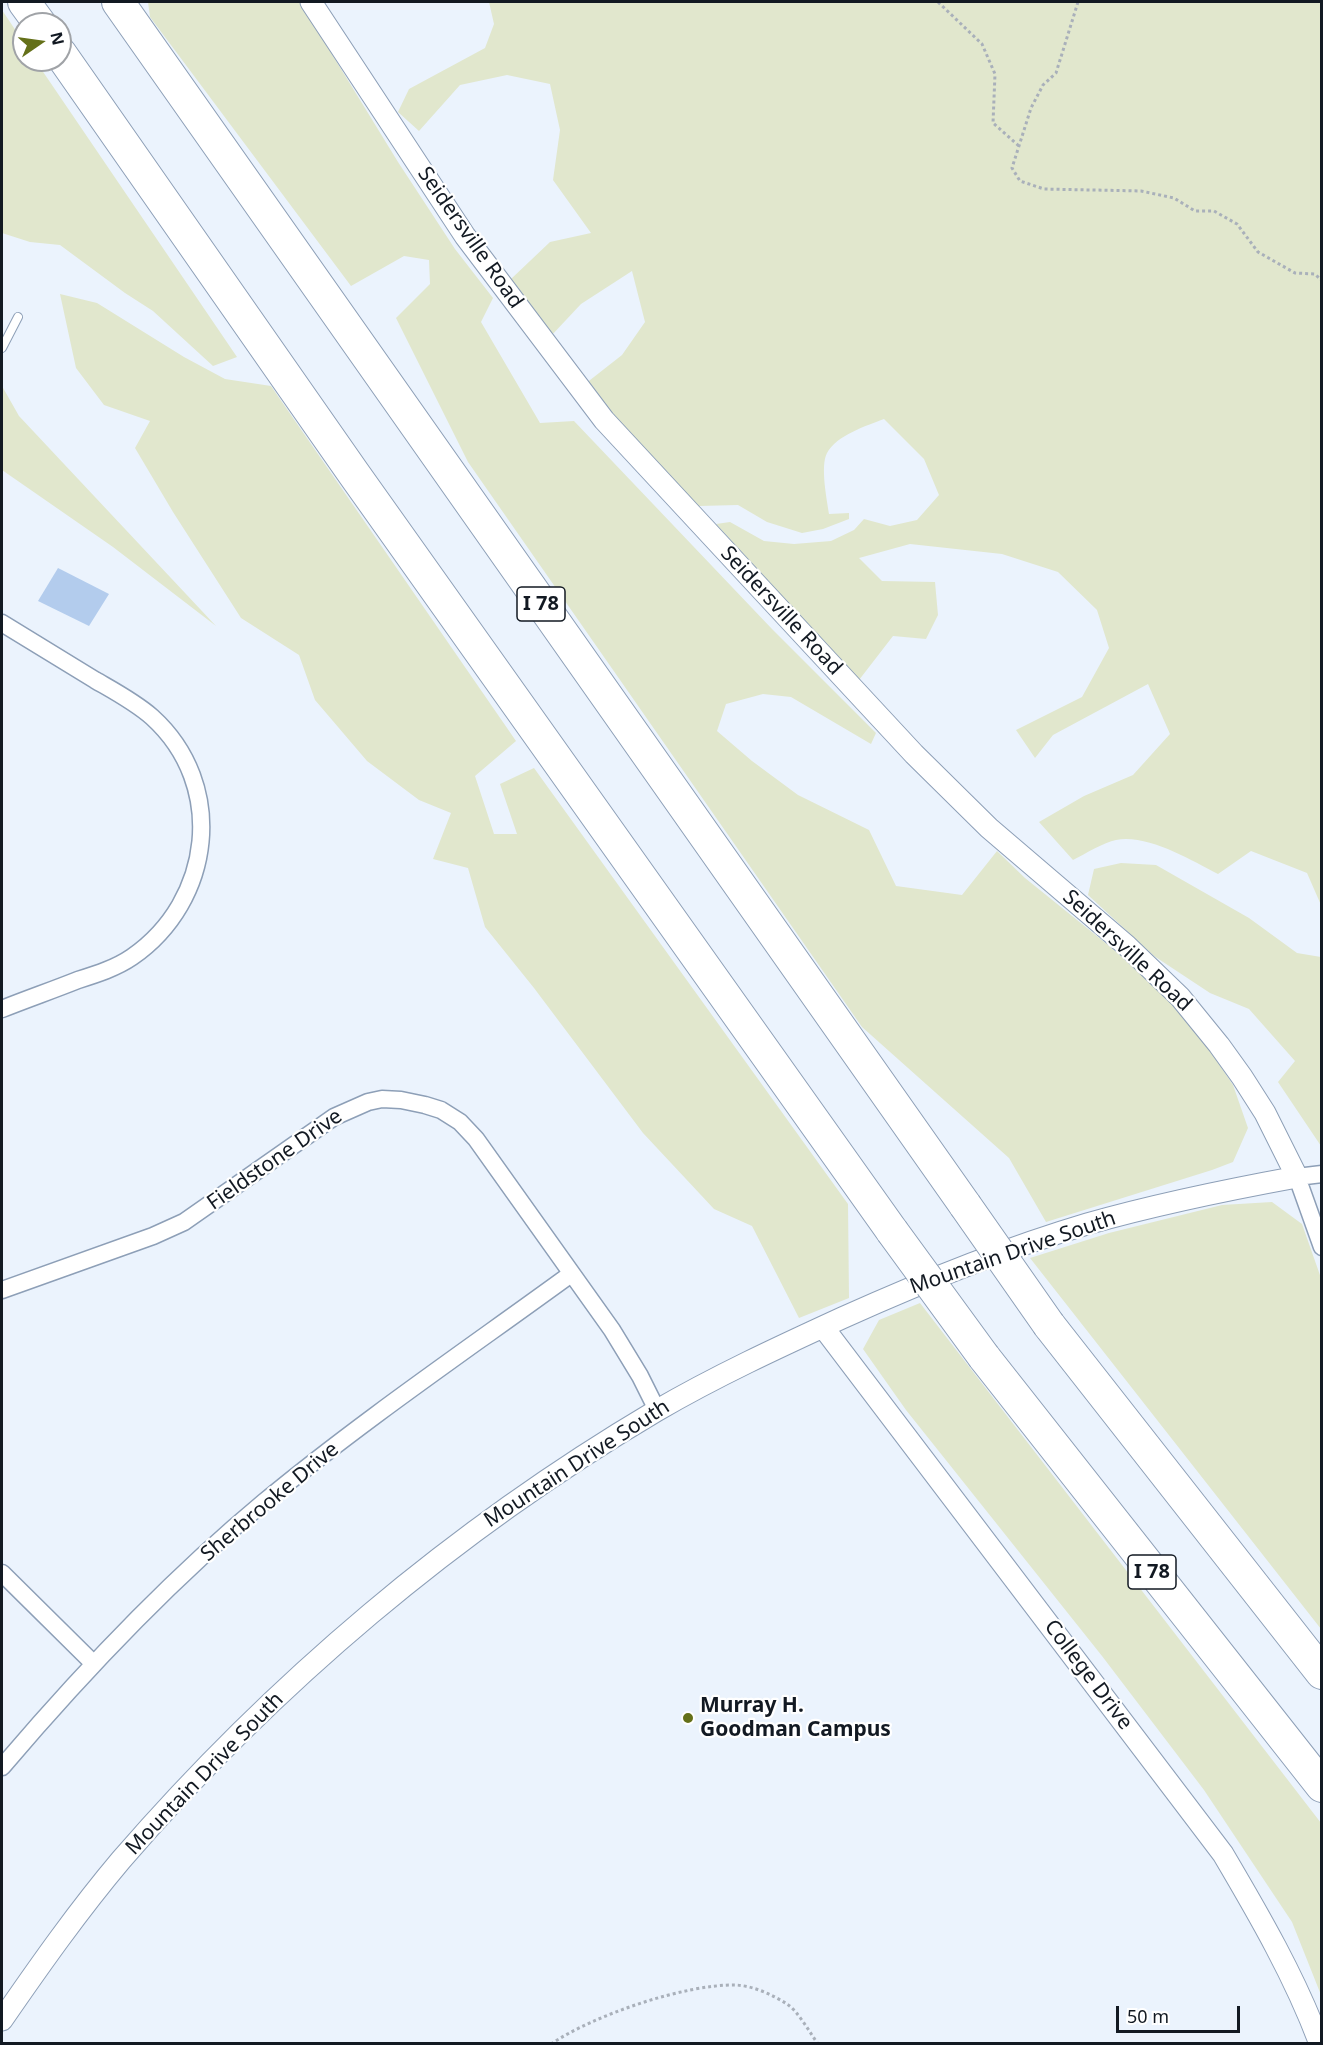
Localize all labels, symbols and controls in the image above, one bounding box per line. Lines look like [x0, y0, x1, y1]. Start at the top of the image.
north arrow [12, 12, 72, 72]
text: N [45, 30, 70, 47]
street label: Seidersville Road [412, 162, 528, 314]
street label: Seidersville Road [715, 541, 847, 681]
road number: I 78 [517, 587, 565, 621]
street label: Seidersville Road [1057, 885, 1197, 1017]
street label: Fieldstone Drive [203, 1104, 347, 1216]
street label: Mountain Drive South [907, 1206, 1119, 1300]
street label: Mountain Drive South [480, 1395, 674, 1533]
street label: Sherbrooke Drive [196, 1437, 344, 1567]
road number: I 78 [1128, 1555, 1176, 1589]
street label: College Drive [1039, 1615, 1137, 1735]
street label: Mountain Drive South [121, 1688, 289, 1860]
place label: Murray H. Goodman Campus [700, 1693, 891, 1743]
marker: Murray H. Goodman Campus [681, 1711, 695, 1725]
scale bar [1119, 1994, 1244, 2032]
text: 50 m [1127, 2004, 1169, 2028]

